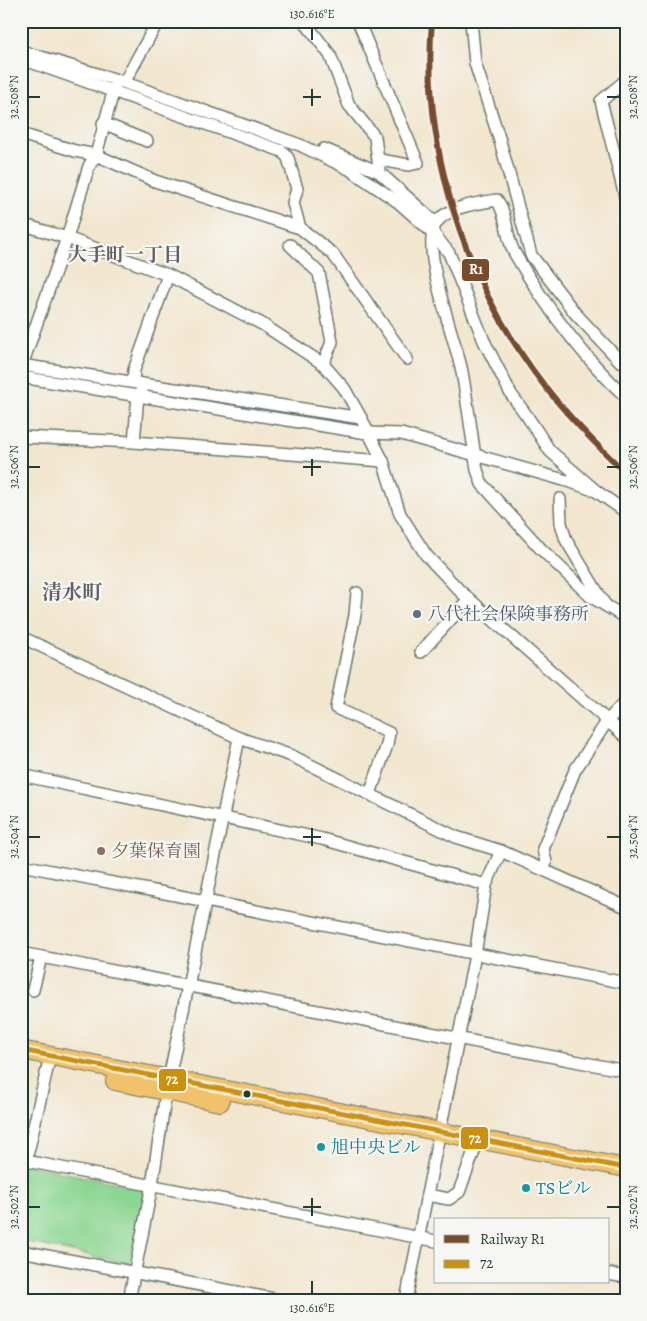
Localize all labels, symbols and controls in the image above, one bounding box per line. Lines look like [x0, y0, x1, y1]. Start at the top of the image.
text: 130.616°E [289, 6, 335, 22]
text: 32.508°N [6, 75, 22, 119]
text: 32.508°N [625, 75, 641, 119]
district label: 大手町一丁目 [68, 242, 182, 268]
line badge: R1 [461, 258, 490, 282]
text: R1 [469, 260, 483, 279]
text: 32.506°N [6, 445, 22, 489]
text: 32.506°N [625, 445, 641, 489]
district label: 清水町 [42, 579, 103, 606]
place label: 八代社会保険事務所 [427, 602, 589, 626]
marker: 八代社会保険事務所 [411, 608, 423, 620]
text: 32.504°N [6, 815, 22, 859]
text: 32.504°N [625, 815, 641, 859]
place label: 夕葉保育園 [111, 839, 201, 863]
marker: 夕葉保育園 [95, 845, 107, 857]
line badge: 72 [158, 1068, 187, 1092]
text: 72 [166, 1070, 179, 1089]
unlabelled marker [242, 1089, 252, 1099]
line badge: 72 [460, 1126, 489, 1150]
text: 72 [469, 1129, 482, 1148]
place label: 旭中央ビル [331, 1135, 421, 1159]
marker: 旭中央ビル [315, 1141, 327, 1153]
place label: TSビル [536, 1176, 591, 1200]
marker: TSビル [520, 1182, 532, 1194]
text: 32.502°N [6, 1185, 22, 1229]
text: 32.502°N [625, 1185, 641, 1229]
legend [434, 1218, 610, 1284]
text: Railway R1 [480, 1229, 545, 1249]
text: 72 [480, 1253, 493, 1273]
text: 130.616°E [289, 1300, 335, 1316]

